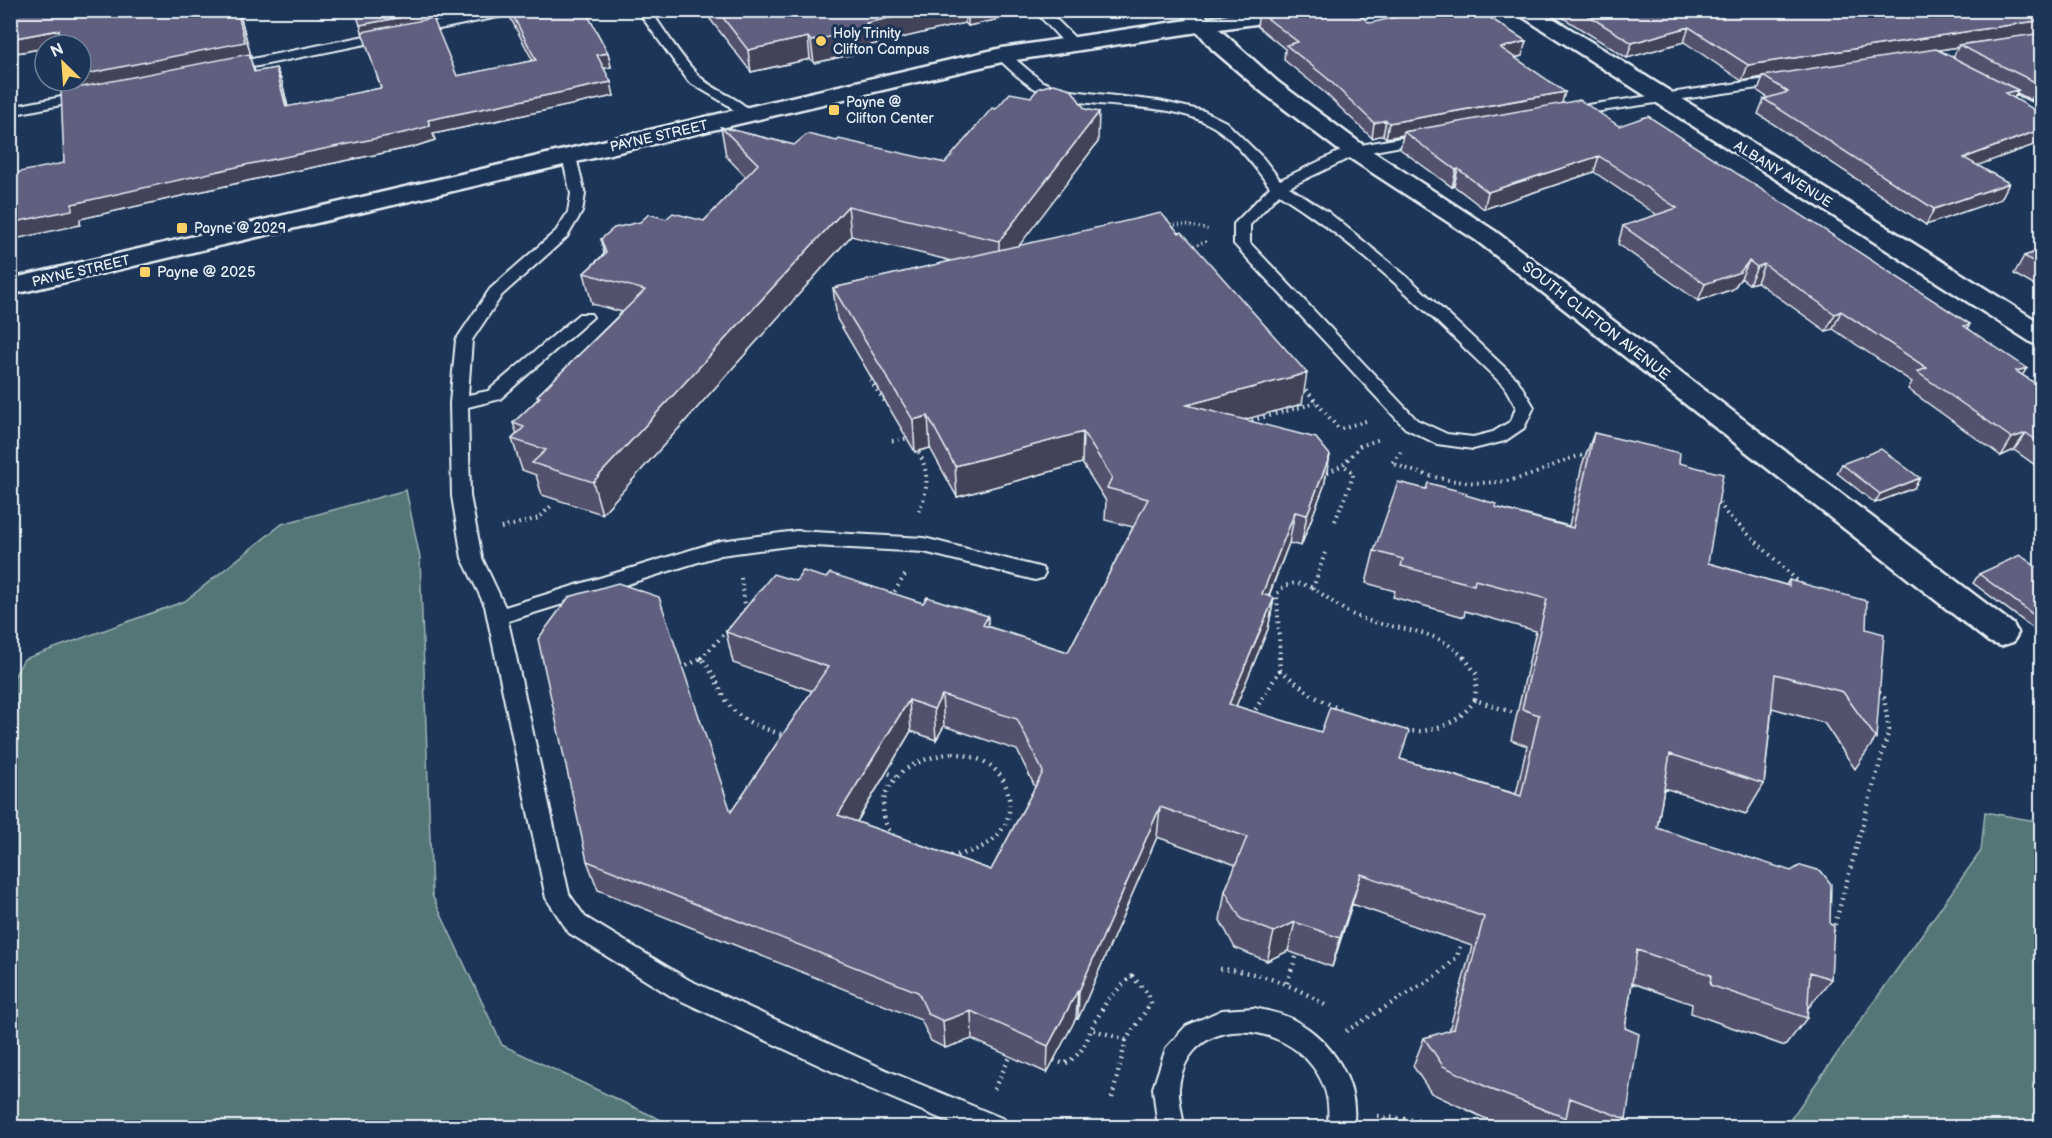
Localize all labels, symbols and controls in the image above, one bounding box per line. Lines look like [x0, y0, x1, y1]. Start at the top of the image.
place label: Holy Trinity Clifton Campus [833, 25, 929, 58]
north arrow [33, 33, 93, 93]
marker: Holy Trinity Clifton Campus [814, 34, 828, 48]
text: N [48, 40, 67, 62]
place label: Payne @ Clifton Center [846, 94, 935, 127]
marker: Payne @ Clifton Center [827, 103, 841, 117]
street label: PAYNE STREET [608, 116, 710, 156]
street label: ALBANY AVENUE [1731, 137, 1835, 211]
place label: Payne @ 2029 [194, 220, 286, 237]
marker: Payne @ 2029 [175, 221, 189, 235]
street label: PAYNE STREET [30, 251, 132, 291]
street label: SOUTH CLIFTON AVENUE [1518, 257, 1674, 385]
place label: Payne @ 2025 [157, 263, 256, 282]
marker: Payne @ 2025 [138, 265, 152, 279]

